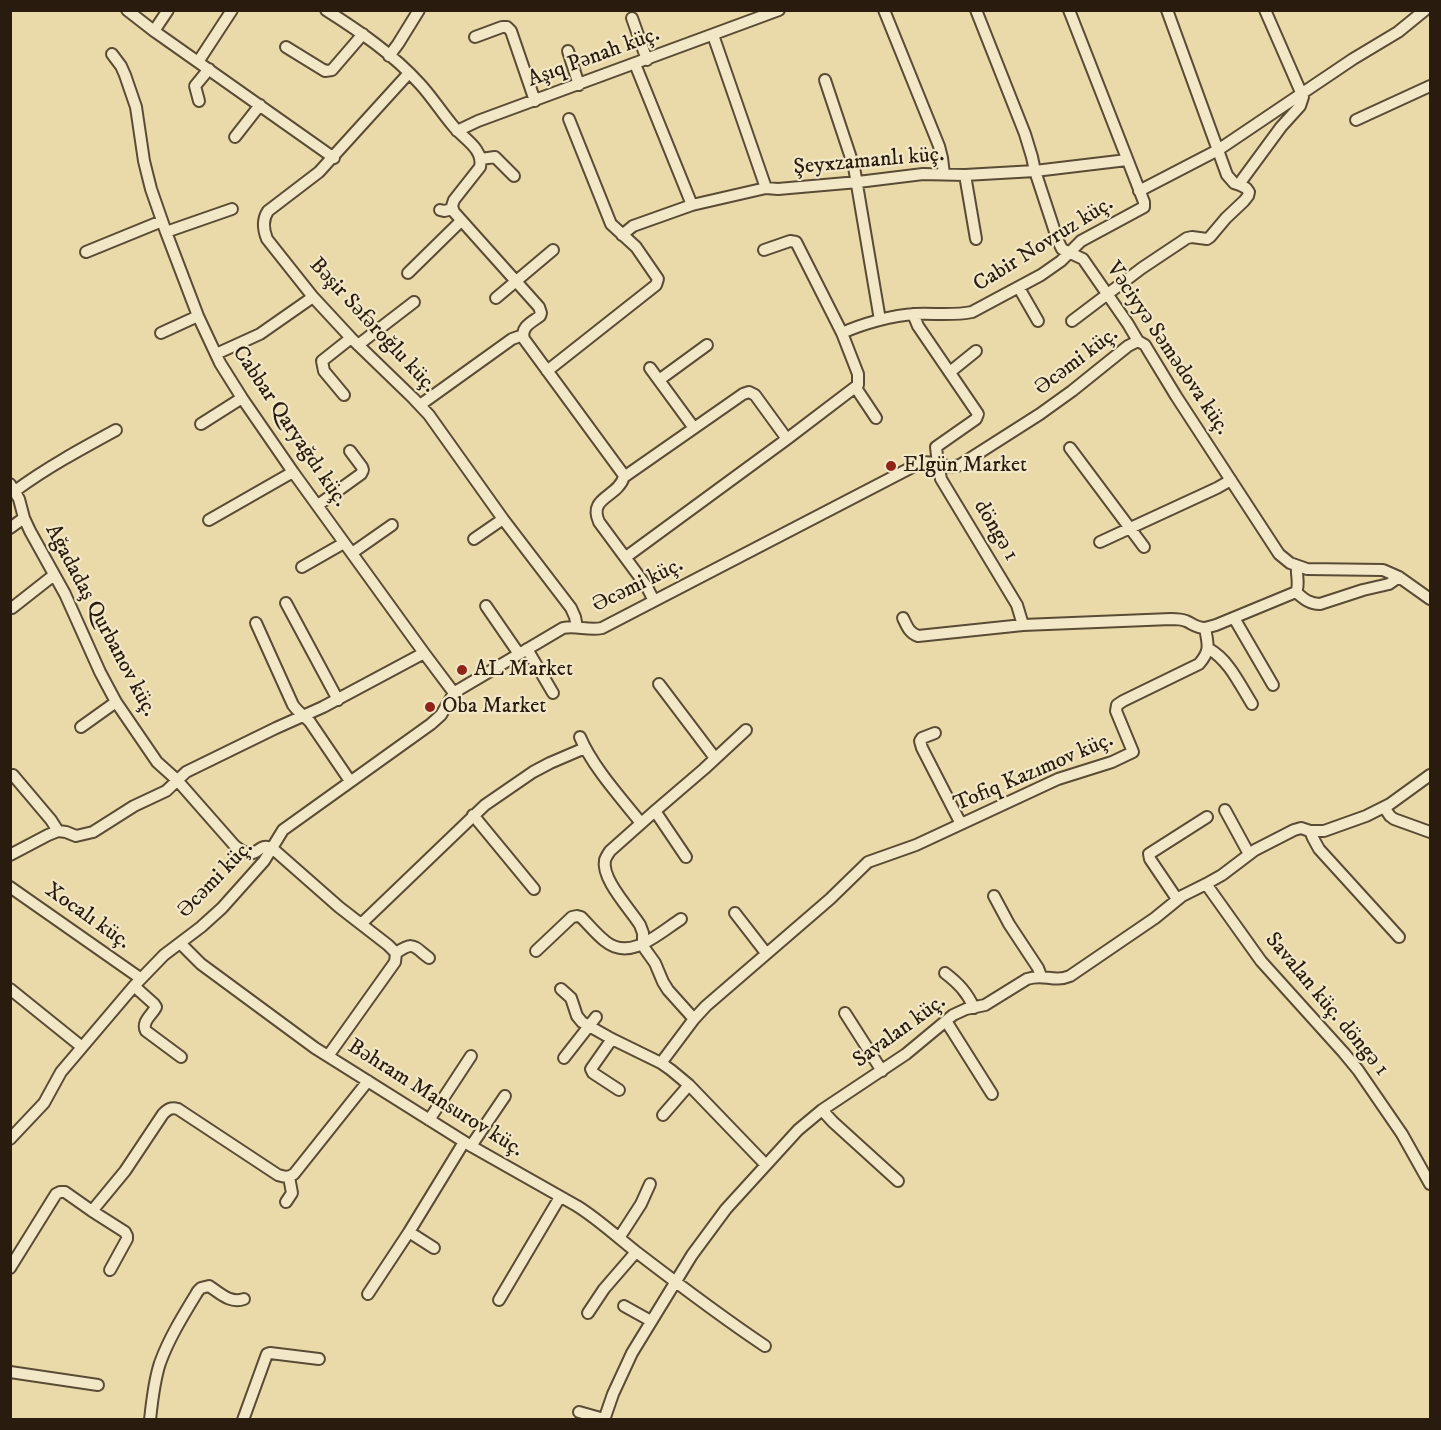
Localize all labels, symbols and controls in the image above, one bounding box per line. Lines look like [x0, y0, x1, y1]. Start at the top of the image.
street label: Aşıq Pənah küç. [524, 22, 664, 94]
street label: Şeyxzamanlı küç. [793, 142, 945, 182]
street label: Cabir Novruz küç. [969, 191, 1119, 299]
street label: Bəşir Səfəroğlu küç. [303, 253, 441, 399]
street label: Vəciyyə Səmədova küç. [1099, 257, 1235, 441]
street label: Əcəmi küç. [1030, 322, 1124, 402]
street label: Cabbar Qaryağdı küç. [225, 341, 353, 513]
place label: Elgün Market [903, 453, 1027, 479]
marker: Elgün Market [884, 459, 898, 473]
street label: döngə 1 [967, 496, 1023, 566]
street label: Ağadadaş Qurbanov küç. [38, 520, 162, 722]
street label: Əcəmi küç. [588, 553, 688, 619]
place label: AL Market [474, 657, 573, 683]
marker: AL Market [455, 663, 469, 677]
place label: Oba Market [442, 694, 546, 720]
marker: Oba Market [423, 700, 437, 714]
street label: Tofiq Kazımov küç. [950, 727, 1118, 819]
street label: Əcəmi küç. [172, 836, 260, 924]
street label: Xocalı küç. [39, 878, 135, 956]
street label: Savalan küç. döngə 1 [1258, 928, 1394, 1082]
street label: Savalan küç. [849, 990, 951, 1074]
street label: Bəhram Mansurov küç. [342, 1034, 528, 1164]

